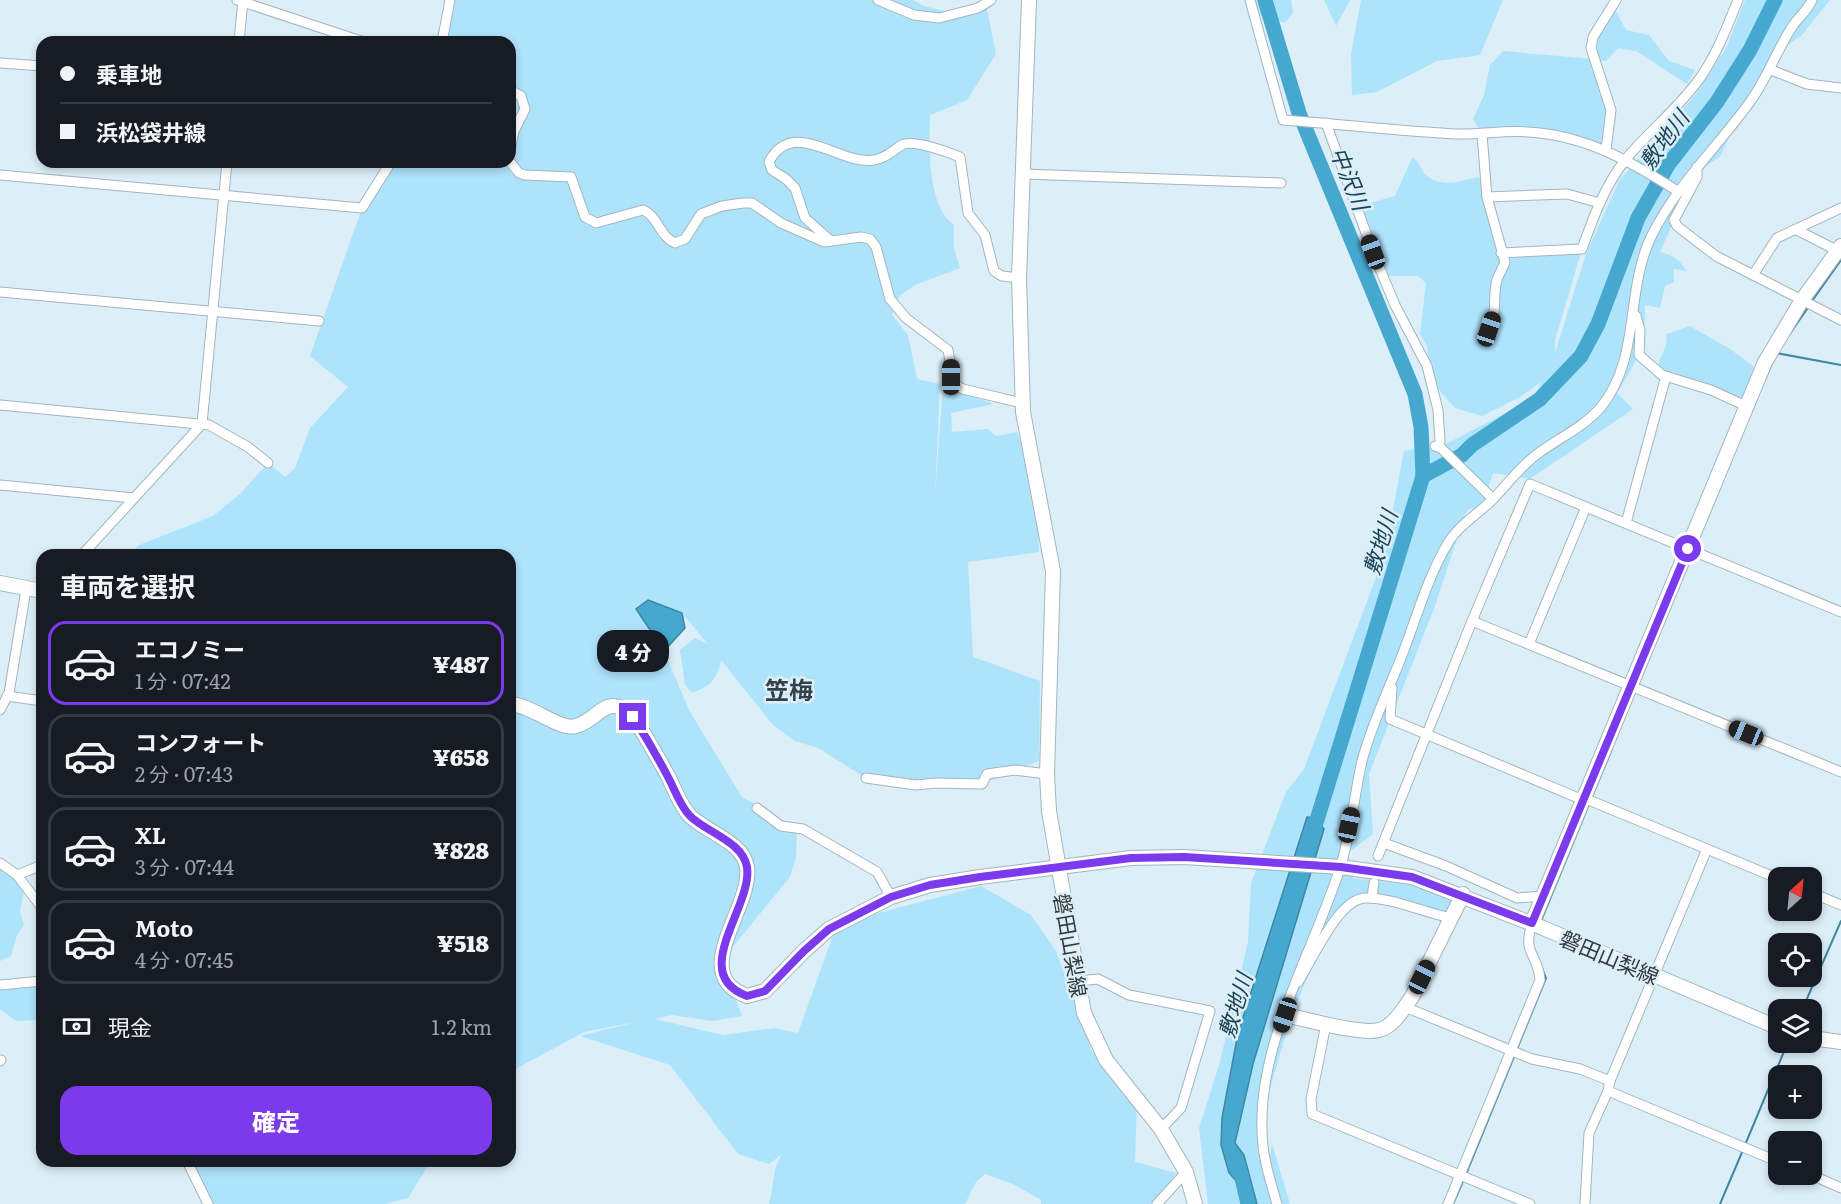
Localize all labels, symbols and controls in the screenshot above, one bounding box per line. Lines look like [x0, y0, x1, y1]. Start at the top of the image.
text: 乗車地 [96, 57, 162, 90]
water label: 敷地川 [1630, 101, 1697, 175]
text: 浜松袋井線 [96, 115, 206, 148]
water label: 中沢川 [1323, 141, 1379, 217]
car [1358, 232, 1388, 272]
car [1475, 309, 1503, 349]
car [942, 359, 960, 395]
water label: 敷地川 [1354, 504, 1405, 578]
route start [1674, 535, 1701, 562]
text: 車両を選択 [60, 565, 195, 605]
callout: 4 分 [597, 630, 669, 672]
text: エコノミー [135, 632, 245, 665]
icon: car [63, 636, 117, 690]
text: 4 分 [615, 636, 651, 666]
text: ¥487 [433, 647, 489, 680]
text: 1 分 · 07:42 [135, 665, 231, 695]
district label: 笠梅 [765, 671, 813, 706]
route end [619, 703, 646, 730]
car [1726, 718, 1766, 748]
text: コンフォート [135, 725, 266, 758]
icon: car [63, 729, 117, 783]
text: ¥658 [433, 740, 489, 773]
text: 2 分 · 07:43 [135, 758, 233, 788]
car [1336, 806, 1362, 844]
text: XL [135, 818, 166, 851]
icon: car [63, 822, 117, 876]
text: ¥828 [433, 833, 489, 866]
text: 3 分 · 07:44 [135, 851, 234, 881]
north arrow [1768, 867, 1822, 921]
map controls [1768, 867, 1822, 1185]
street label: 磐田山梨線 [1048, 891, 1096, 999]
text: Moto [135, 911, 193, 944]
icon: car [63, 915, 117, 969]
street label: 磐田山梨線 [1556, 921, 1664, 991]
text: ¥518 [437, 926, 489, 959]
button: locate [1768, 933, 1822, 987]
text: 4 分 · 07:45 [135, 944, 233, 974]
car [1406, 957, 1438, 997]
water label: 敷地川 [1209, 967, 1260, 1041]
car [1271, 995, 1299, 1035]
button: layers [1768, 999, 1822, 1053]
icon: cash [60, 1010, 93, 1043]
text: 現金 [108, 1010, 152, 1043]
text: 1.2 km [432, 1011, 492, 1041]
button: + [1768, 1065, 1822, 1119]
button: 確定 [60, 1086, 492, 1155]
button: − [1768, 1131, 1822, 1185]

